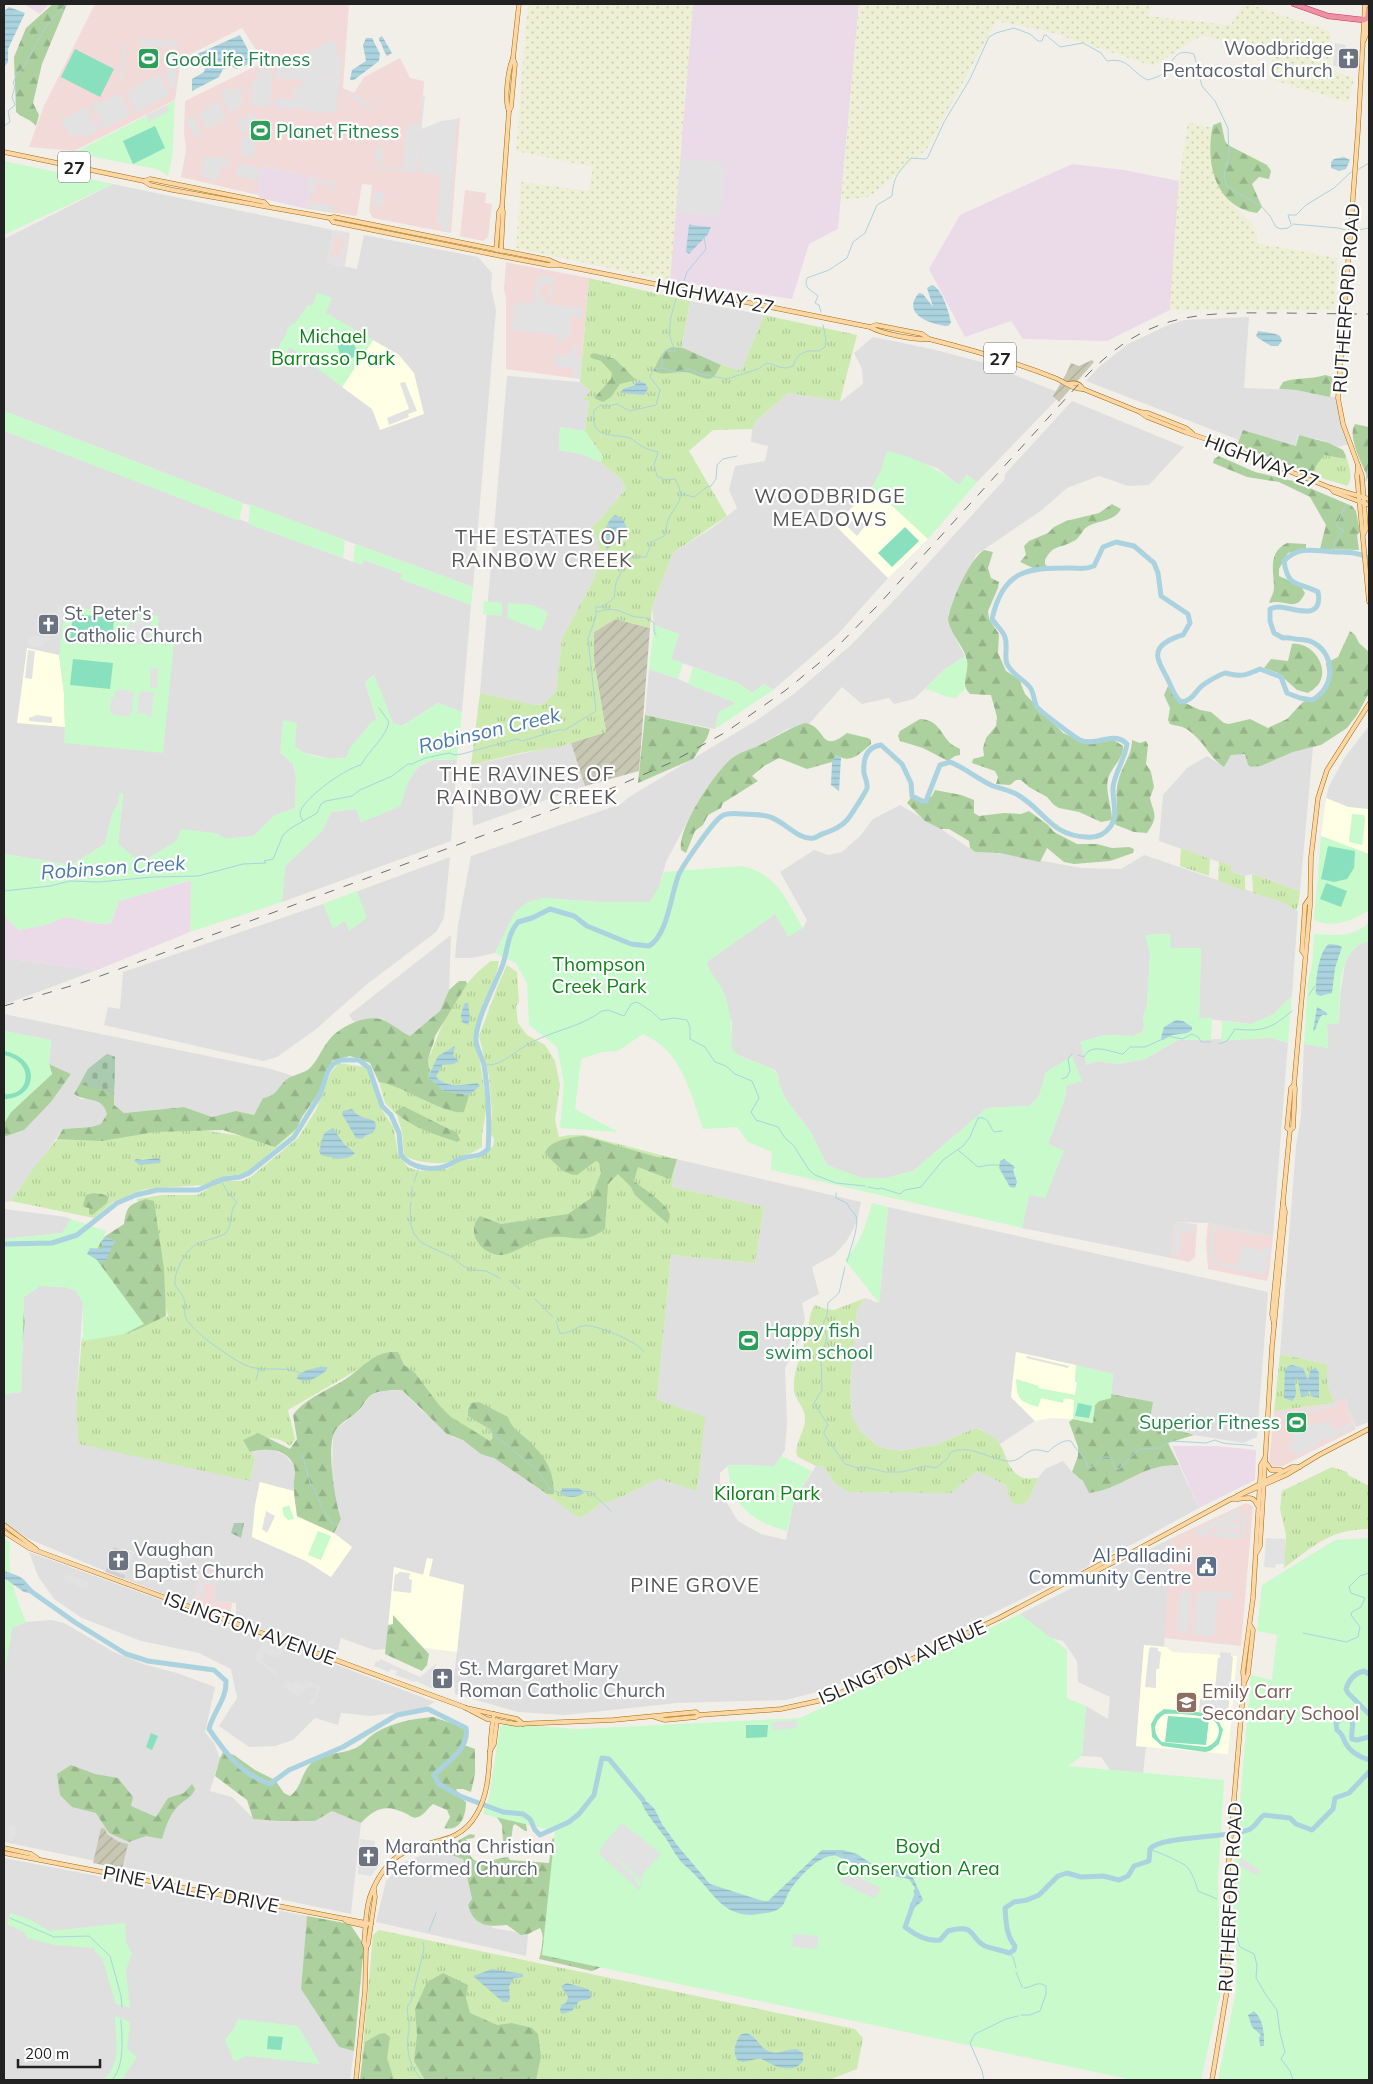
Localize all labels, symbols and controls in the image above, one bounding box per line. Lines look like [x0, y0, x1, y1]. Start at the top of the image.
place label: Woodbridge Pentacostal Church [1162, 36, 1333, 82]
sports icon: GoodLife Fitness [137, 47, 161, 71]
place label: GoodLife Fitness [165, 47, 310, 71]
church icon: Woodbridge Pentacostal Church [1337, 47, 1361, 71]
sports icon: Planet Fitness [248, 119, 272, 143]
place label: Planet Fitness [276, 119, 400, 143]
road number: 27 [58, 152, 90, 182]
street label: RUTHERFORD ROAD [1327, 202, 1365, 394]
street label: HIGHWAY 27 [654, 273, 776, 319]
park label: Michael Barrasso Park [271, 324, 395, 370]
road number: 27 [984, 342, 1016, 373]
street label: HIGHWAY 27 [1202, 428, 1322, 494]
district label: WOODBRIDGE MEADOWS [754, 483, 906, 531]
district label: THE ESTATES OF RAINBOW CREEK [451, 524, 633, 572]
place label: St. Peter's Catholic Church [64, 601, 203, 647]
church icon: St. Peter's Catholic Church [36, 612, 60, 636]
water label: Robinson Creek [416, 701, 563, 758]
district label: THE RAVINES OF RAINBOW CREEK [436, 761, 618, 809]
water label: Robinson Creek [40, 849, 187, 885]
park label: Thompson Creek Park [551, 952, 647, 998]
place label: Happy fish swim school [765, 1318, 873, 1364]
sports icon: Happy fish swim school [737, 1329, 761, 1353]
place label: Superior Fitness [1139, 1410, 1280, 1434]
sports icon: Superior Fitness [1284, 1410, 1308, 1434]
park label: Kiloran Park [714, 1481, 820, 1505]
place label: Vaughan Baptist Church [134, 1537, 264, 1583]
place label: Al Palladini Community Centre [1028, 1543, 1191, 1589]
church icon: Vaughan Baptist Church [106, 1548, 130, 1572]
public building icon: Al Palladini Community Centre [1195, 1554, 1219, 1578]
district label: PINE GROVE [630, 1572, 760, 1597]
street label: ISLINGTON AVENUE [161, 1586, 339, 1670]
street label: ISLINGTON AVENUE [814, 1614, 990, 1710]
place label: St. Margaret Mary Roman Catholic Church [459, 1656, 666, 1702]
church icon: St. Margaret Mary Roman Catholic Church [431, 1667, 455, 1691]
place label: Emily Carr Secondary School [1202, 1679, 1359, 1725]
school or university icon: Emily Carr Secondary School [1174, 1690, 1198, 1714]
street label: RUTHERFORD ROAD [1213, 1801, 1247, 1993]
place label: Marantha Christian Reformed Church [385, 1834, 555, 1880]
park label: Boyd Conservation Area [836, 1834, 1000, 1880]
church icon: Marantha Christian Reformed Church [357, 1845, 381, 1869]
street label: PINE VALLEY DRIVE [101, 1860, 281, 1918]
scale bar [18, 2036, 100, 2068]
text: 200 m [25, 2044, 69, 2063]

